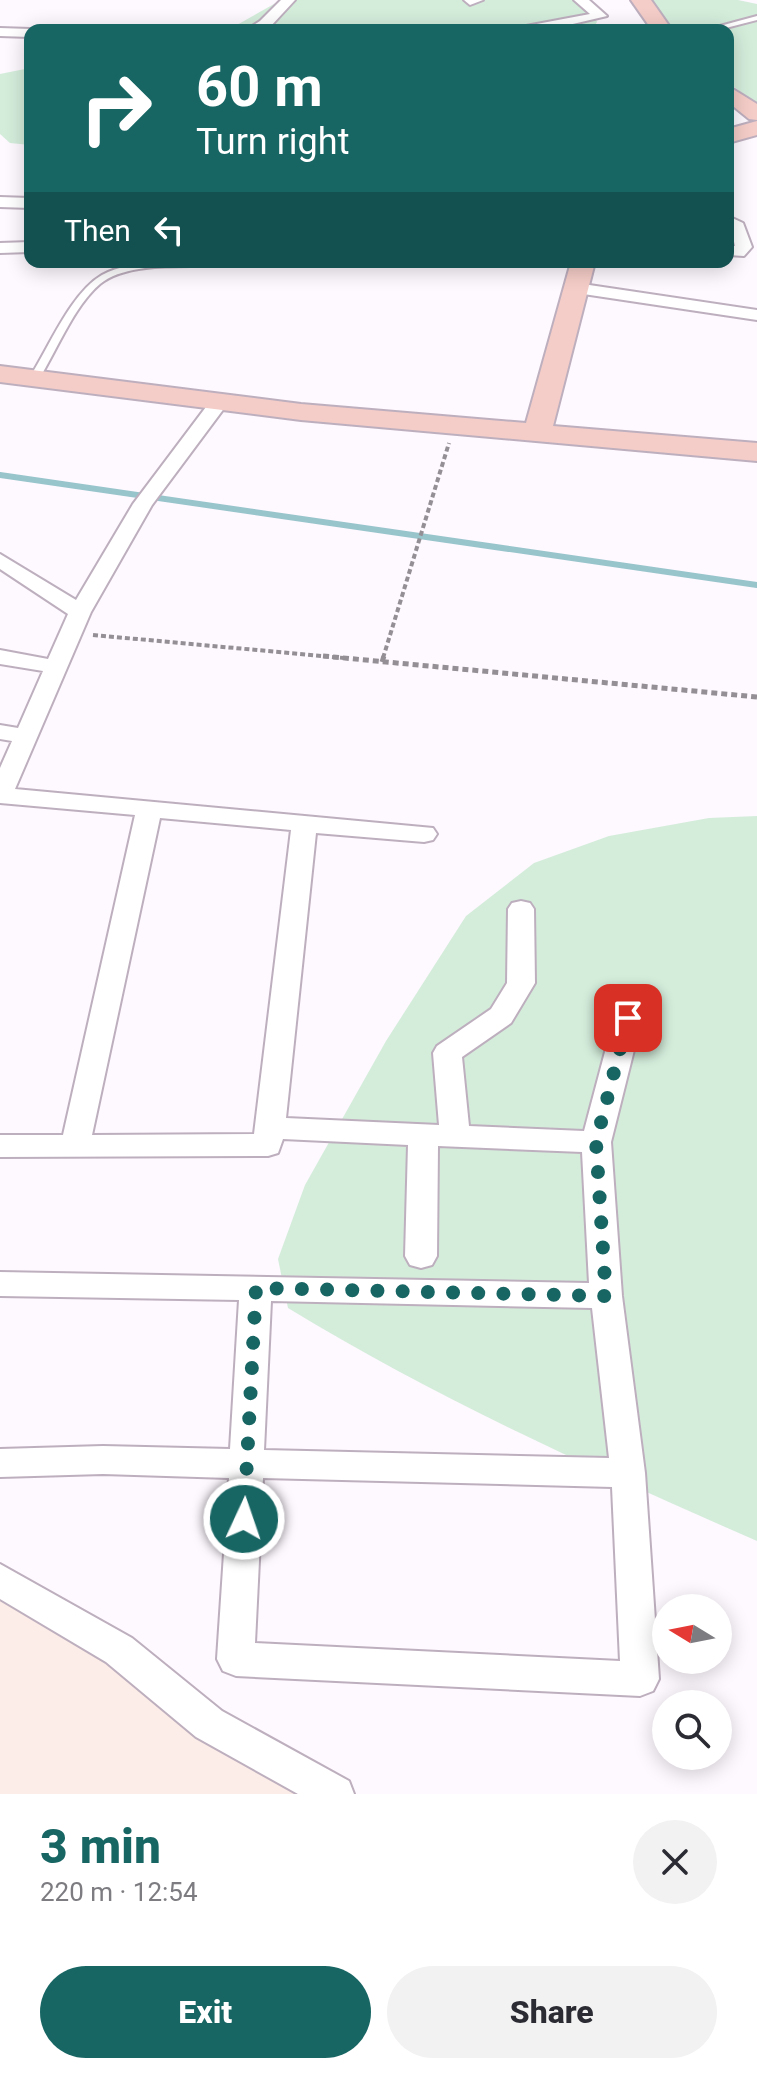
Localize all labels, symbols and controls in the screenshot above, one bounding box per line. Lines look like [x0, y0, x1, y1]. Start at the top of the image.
text: 60 m [196, 54, 323, 120]
icon: right [64, 56, 168, 160]
text: Turn right [196, 121, 349, 163]
icon: left [147, 208, 191, 252]
text: Then [64, 213, 131, 248]
pin [594, 984, 662, 1052]
icon: arrive [606, 996, 650, 1040]
position arrow [202, 1477, 286, 1561]
north arrow [652, 1594, 732, 1674]
map controls [652, 1594, 732, 1770]
button: search [652, 1690, 732, 1770]
text: 3 min [40, 1818, 161, 1875]
button: close [633, 1820, 717, 1904]
text: 220 m · 12:54 [40, 1877, 198, 1907]
button: Exit [40, 1966, 371, 2058]
button: Share [387, 1966, 717, 2058]

